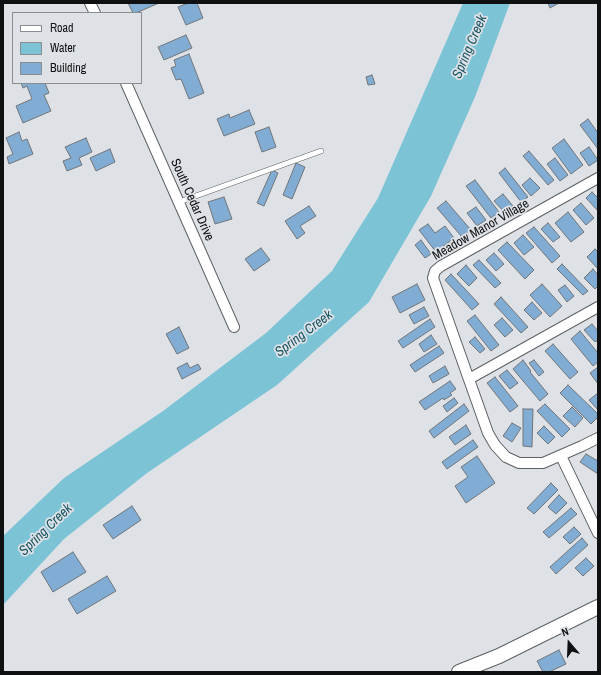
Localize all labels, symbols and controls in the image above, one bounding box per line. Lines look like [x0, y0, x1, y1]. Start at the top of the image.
legend [12, 12, 142, 84]
water label: Spring Creek [449, 13, 491, 81]
text: Road [50, 20, 74, 36]
text: Water [50, 40, 76, 56]
text: Building [50, 60, 86, 76]
street label: South Cedar Drive [167, 157, 217, 243]
street label: Meadow Manor Village [430, 196, 532, 264]
water label: Spring Creek [272, 307, 336, 361]
water label: Spring Creek [16, 500, 76, 560]
north arrow [549, 623, 589, 663]
text: N [560, 624, 570, 639]

